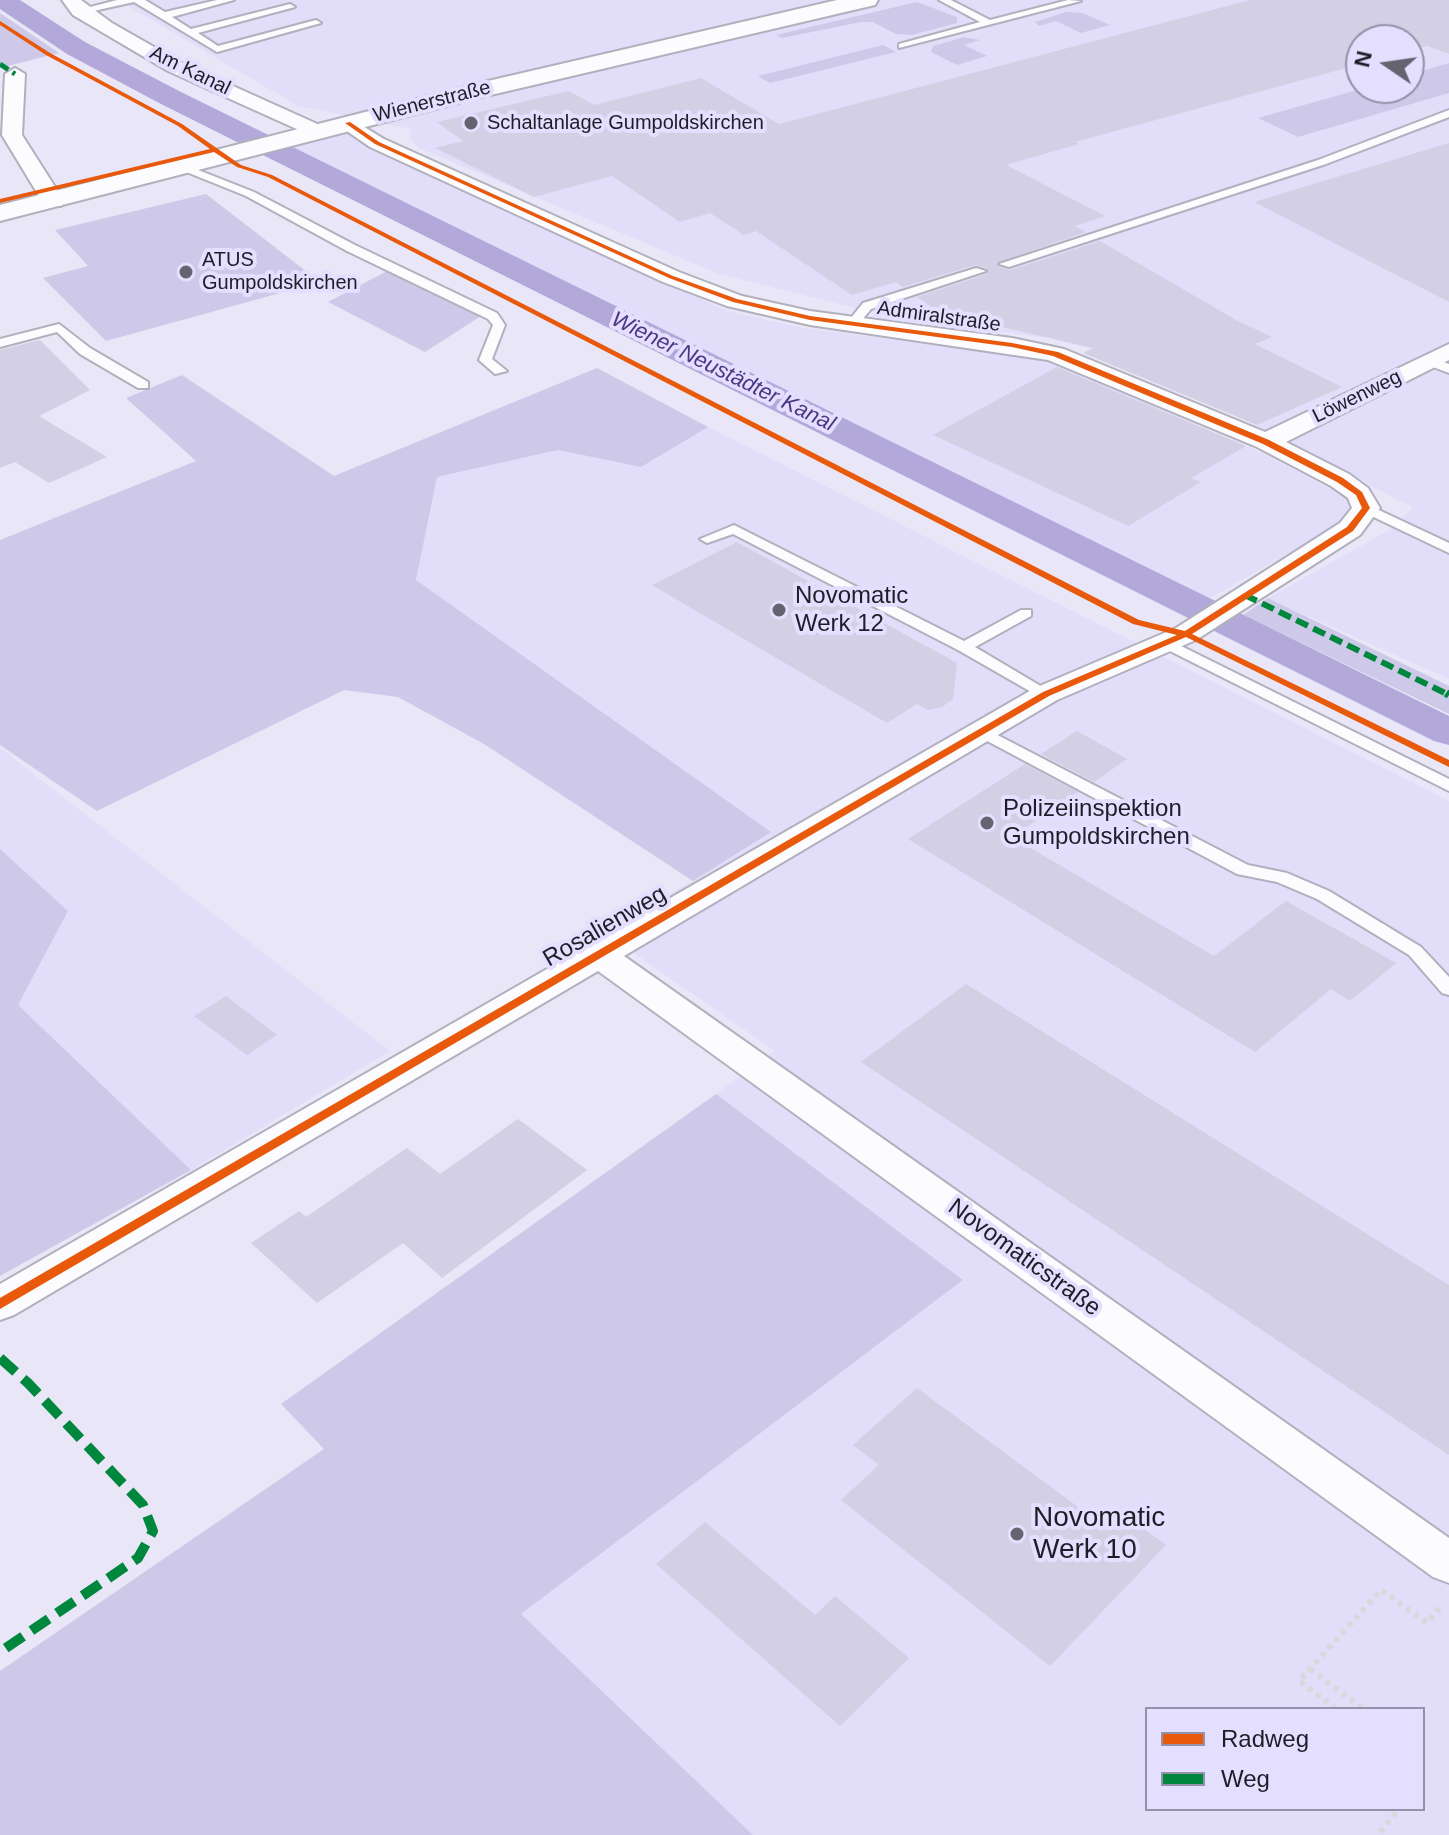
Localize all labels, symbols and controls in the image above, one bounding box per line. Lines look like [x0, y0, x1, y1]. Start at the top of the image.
north arrow [1345, 24, 1425, 104]
street label: Am Kanal [146, 41, 234, 101]
text: N [1349, 48, 1377, 69]
street label: Wienerstraße [371, 76, 493, 128]
place label: Schaltanlage Gumpoldskirchen [487, 111, 764, 135]
marker: Schaltanlage Gumpoldskirchen [462, 114, 480, 132]
place label: ATUS Gumpoldskirchen [202, 248, 358, 295]
marker: ATUS Gumpoldskirchen [177, 263, 195, 281]
street label: Admiralstraße [876, 296, 1002, 338]
water label: Wiener Neustädter Kanal [607, 306, 839, 438]
street label: Löwenweg [1309, 365, 1405, 429]
place label: Novomatic Werk 12 [795, 582, 908, 638]
marker: Novomatic Werk 12 [770, 601, 788, 619]
place label: Polizeiinspektion Gumpoldskirchen [1003, 795, 1190, 851]
marker: Polizeiinspektion Gumpoldskirchen [978, 814, 996, 832]
street label: Rosalienweg [538, 880, 672, 974]
street label: Novomaticstraße [942, 1193, 1106, 1323]
place label: Novomatic Werk 10 [1033, 1501, 1165, 1567]
marker: Novomatic Werk 10 [1008, 1525, 1026, 1543]
legend [1145, 1707, 1425, 1811]
text: Radweg [1221, 1725, 1309, 1752]
text: Weg [1221, 1765, 1270, 1792]

